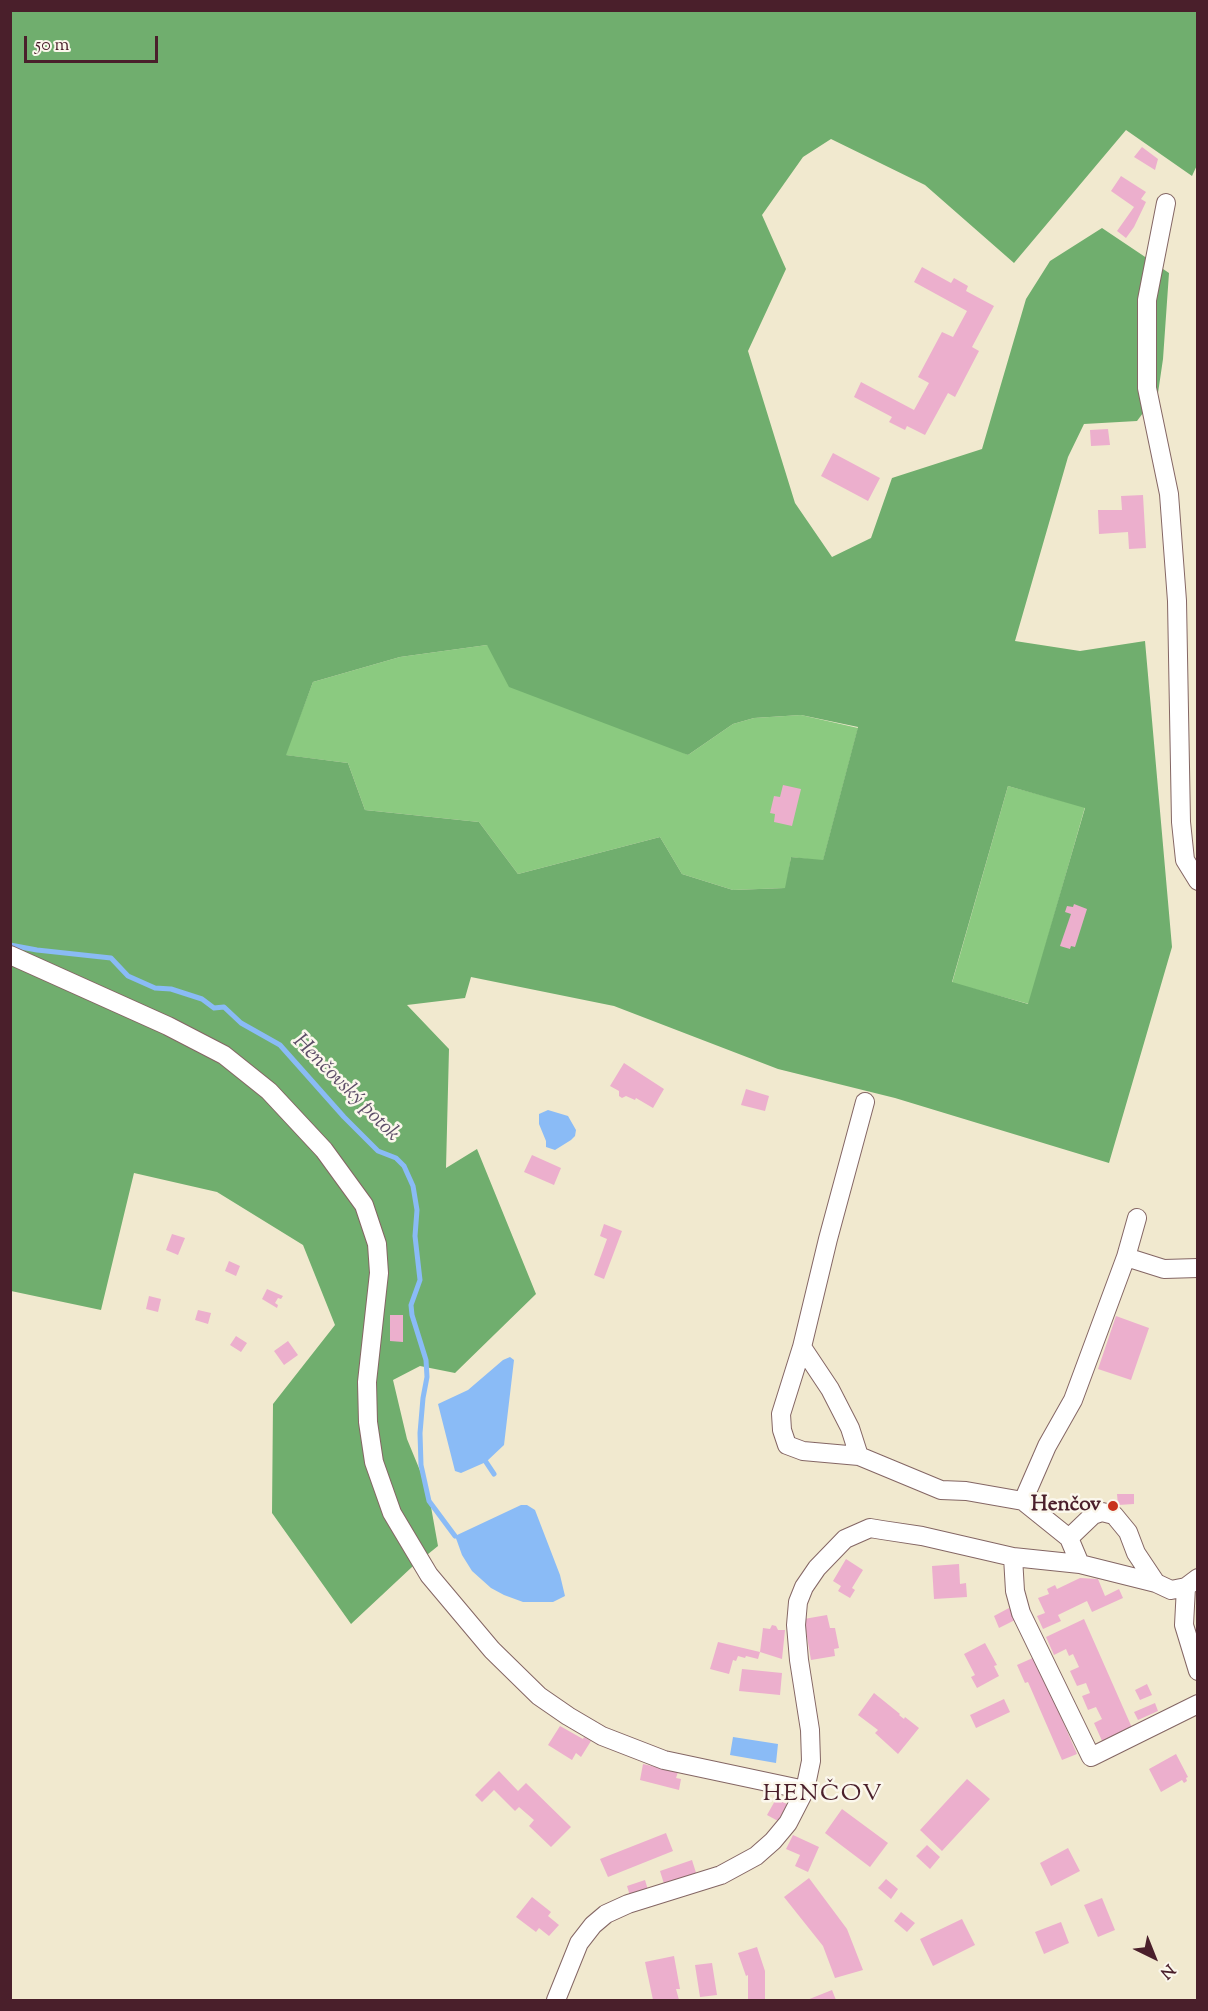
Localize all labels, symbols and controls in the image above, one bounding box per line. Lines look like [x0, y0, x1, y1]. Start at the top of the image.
scale bar [27, 24, 160, 62]
text: 50 m [35, 33, 69, 59]
water label: Henčovský potok [286, 1030, 404, 1148]
place label: Henčov [1031, 1493, 1101, 1519]
marker: Henčov [1106, 1499, 1120, 1513]
district label: HENČOV [763, 1782, 883, 1810]
north arrow [1124, 1927, 1184, 1987]
text: N [1154, 1958, 1179, 1983]

